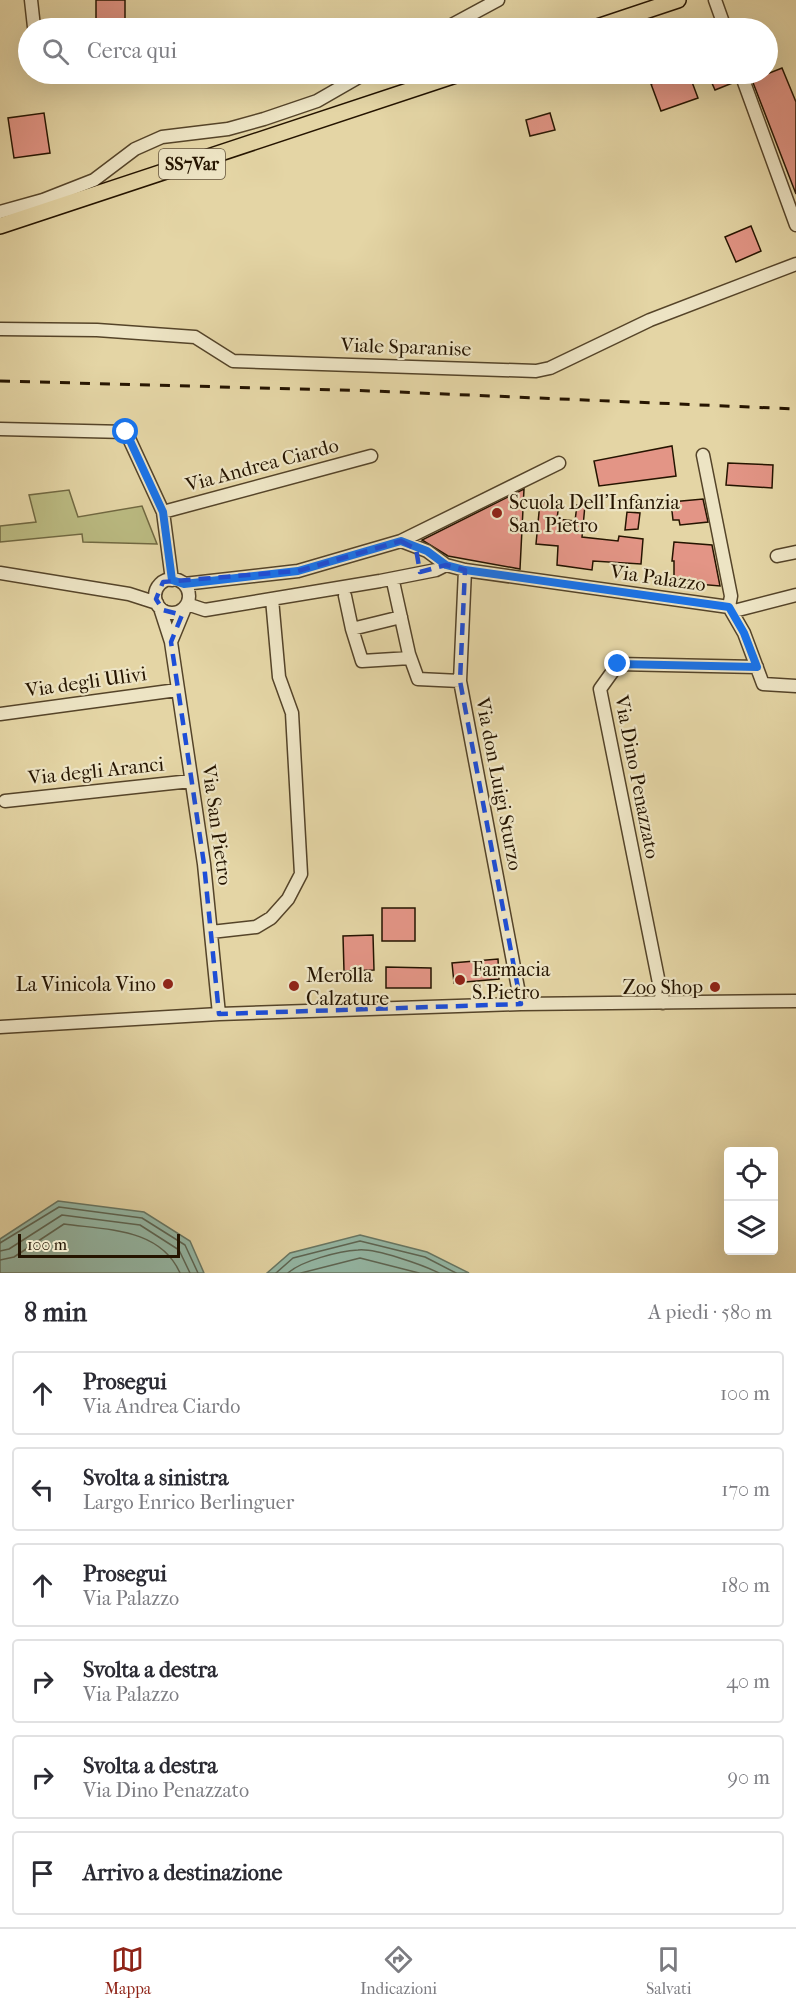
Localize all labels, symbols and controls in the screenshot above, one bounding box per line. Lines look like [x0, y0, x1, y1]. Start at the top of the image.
search box [18, 18, 778, 84]
icon: search [39, 35, 72, 68]
text: Cerca qui [87, 38, 177, 64]
road number: SS7Var [159, 149, 225, 179]
street label: Viale Sparanise [339, 333, 472, 361]
route start [112, 418, 138, 444]
street label: Via Andrea Ciardo [182, 434, 341, 497]
place label: Scuola Dell'Infanzia San Pietro [509, 491, 680, 537]
marker: Scuola Dell'Infanzia San Pietro [490, 506, 504, 520]
street label: Via Palazzo [608, 560, 707, 596]
route end [604, 650, 630, 676]
street label: Via degli Ulivi [23, 662, 148, 702]
street label: Via Dino Penazzato [610, 692, 664, 861]
street label: Via don Luigi Sturzo [471, 695, 527, 872]
street label: Via degli Aranci [26, 752, 165, 790]
street label: Via San Pietro [197, 762, 237, 887]
place label: Farmacia S.Pietro [472, 958, 551, 1004]
place label: Merolla Calzature [306, 964, 389, 1010]
place label: La Vinicola Vino [16, 973, 156, 996]
marker: Farmacia S.Pietro [453, 973, 467, 987]
place label: Zoo Shop [622, 976, 703, 999]
marker: La Vinicola Vino [161, 977, 175, 991]
marker: Merolla Calzature [287, 979, 301, 993]
marker: Zoo Shop [708, 980, 722, 994]
map controls [724, 1147, 778, 1255]
button: locate [724, 1147, 778, 1201]
button: layers [724, 1201, 778, 1255]
scale bar [18, 1231, 180, 1258]
text: 100 m [27, 1235, 67, 1254]
text: 8 min [24, 1297, 87, 1328]
text: A piedi · 580 m [648, 1301, 772, 1324]
text: Prosegui [83, 1369, 167, 1395]
icon: ahead [26, 1377, 59, 1410]
text: 100 m [720, 1382, 770, 1405]
text: Via Andrea Ciardo [83, 1395, 240, 1418]
text: Svolta a sinistra [83, 1465, 228, 1491]
icon: left [26, 1473, 59, 1506]
text: 170 m [721, 1478, 770, 1501]
text: Largo Enrico Berlinguer [83, 1491, 294, 1514]
text: Prosegui [83, 1561, 167, 1587]
icon: ahead [26, 1569, 59, 1602]
text: 180 m [721, 1574, 770, 1597]
text: Via Palazzo [83, 1587, 179, 1610]
text: Svolta a destra [83, 1657, 217, 1683]
icon: right [26, 1665, 59, 1698]
text: 40 m [726, 1670, 770, 1693]
text: Via Palazzo [83, 1683, 179, 1706]
text: Svolta a destra [83, 1753, 217, 1779]
icon: right [26, 1761, 59, 1794]
text: 90 m [728, 1766, 770, 1789]
text: Via Dino Penazzato [83, 1779, 249, 1802]
icon: arrive [26, 1857, 59, 1890]
text: Arrivo a destinazione [83, 1860, 282, 1886]
tab: Mappa [104, 1943, 151, 1998]
tab: Indicazioni [360, 1943, 437, 1998]
tab: Salvati [646, 1943, 692, 1998]

